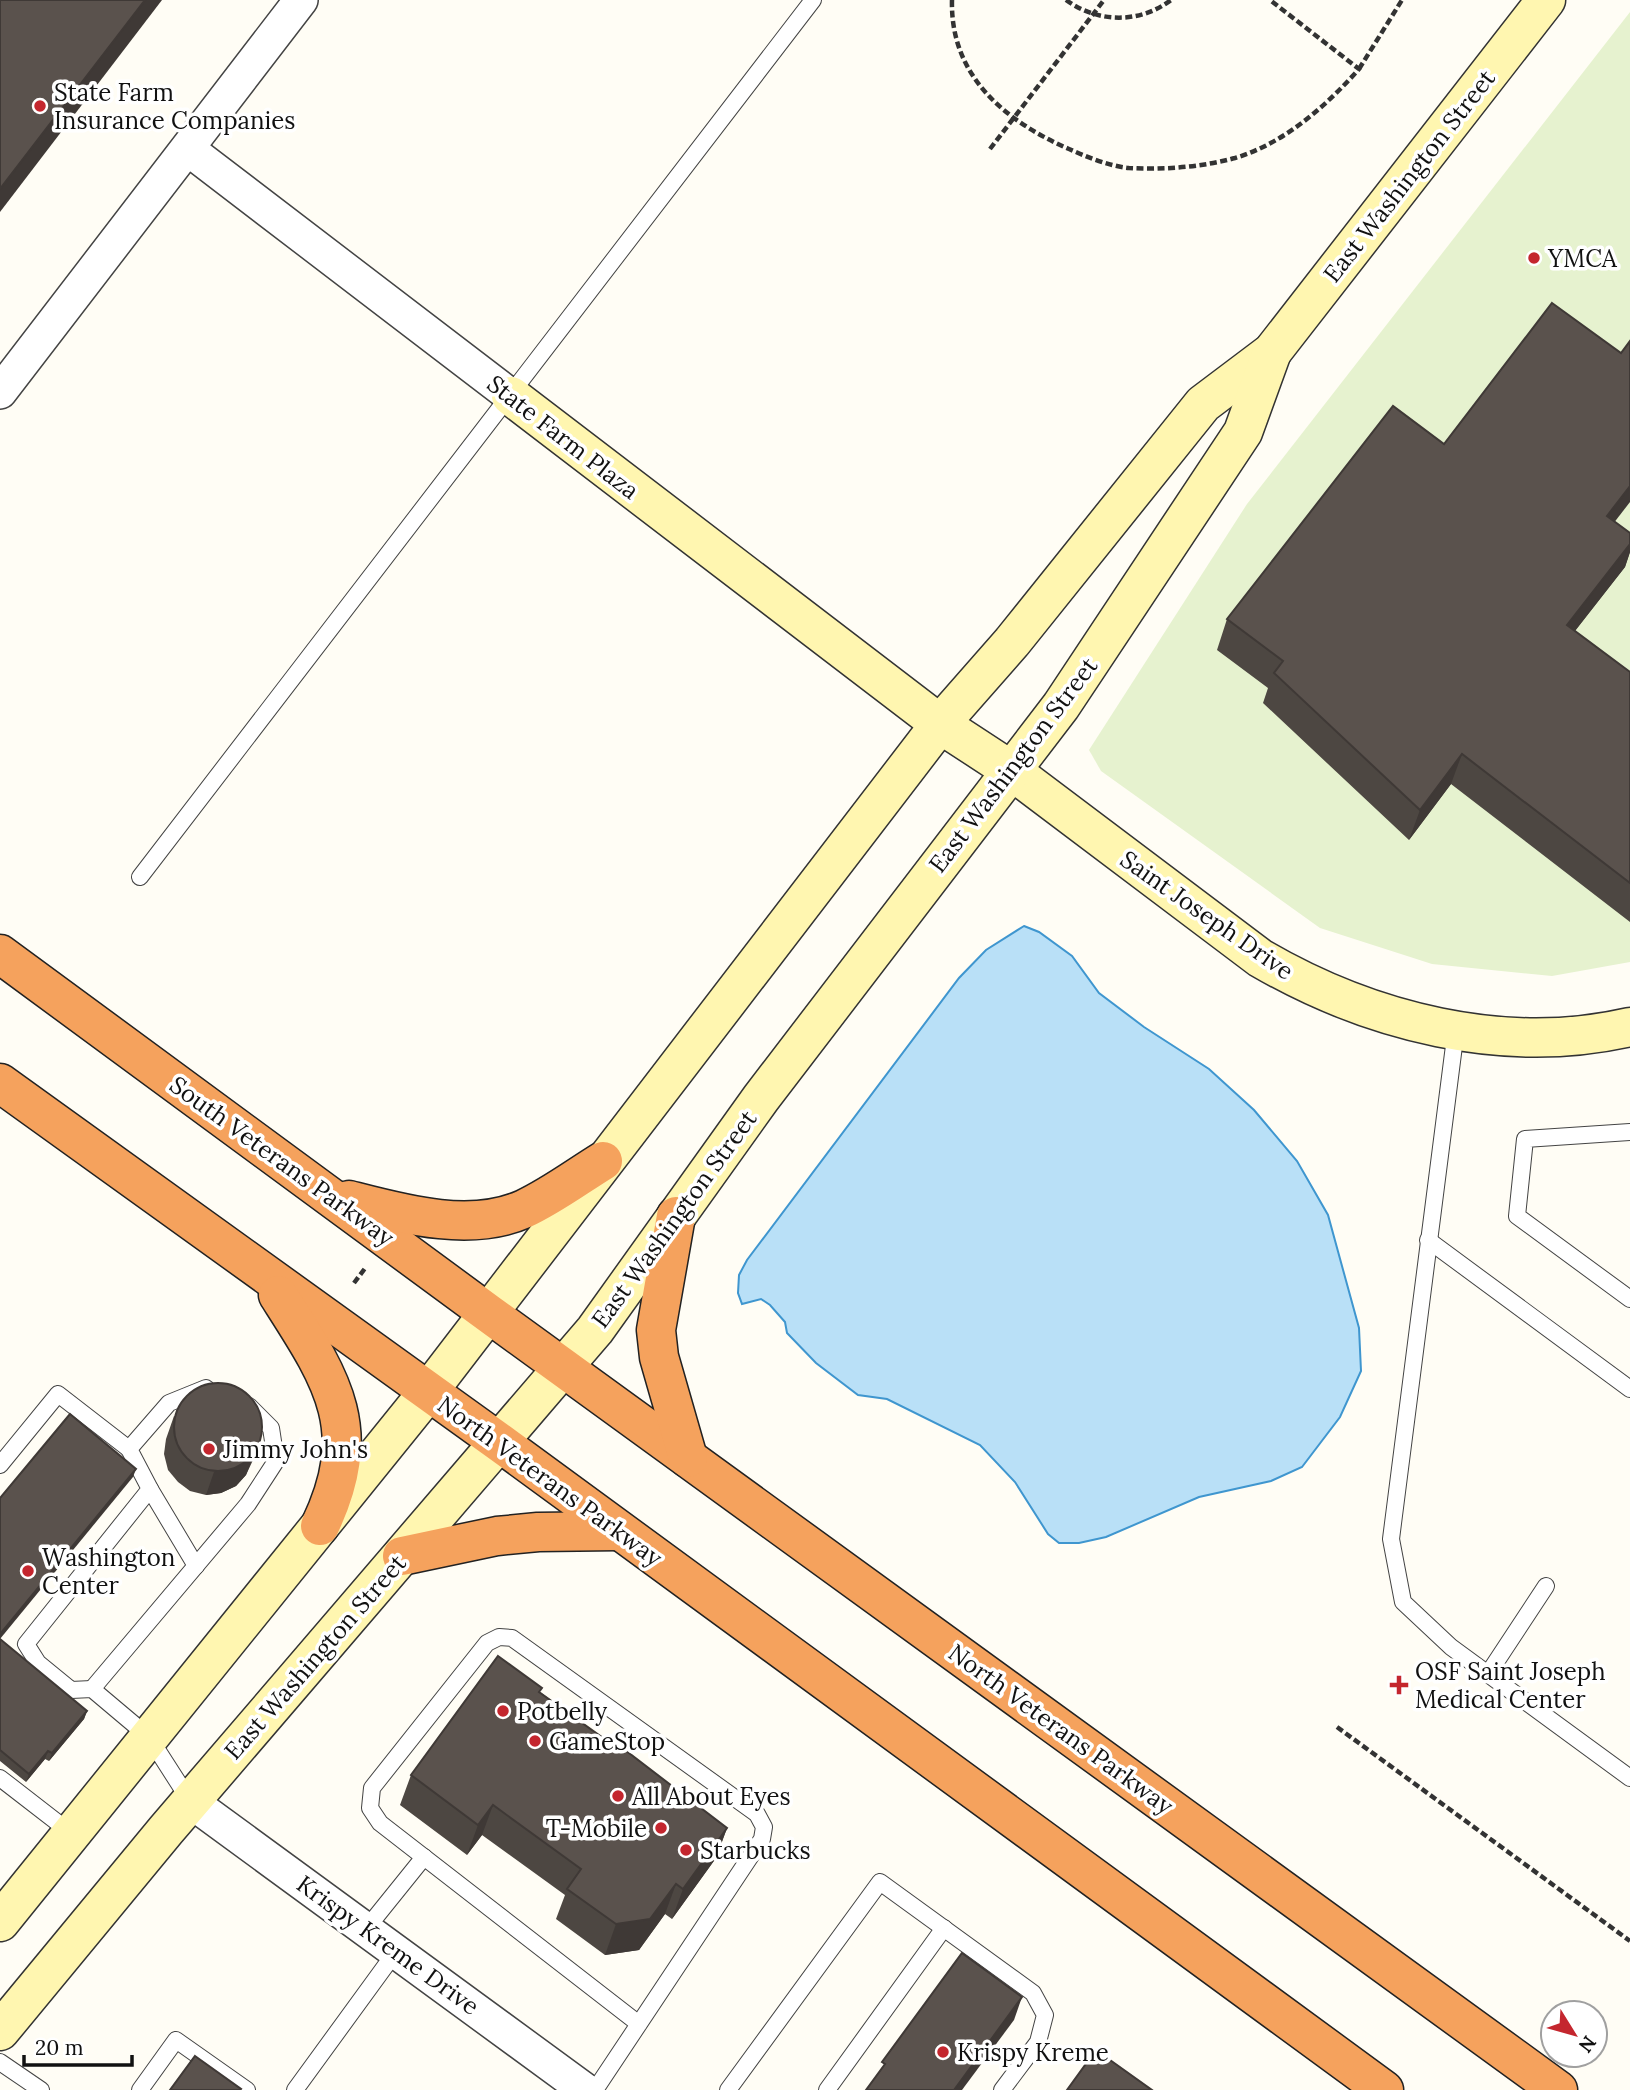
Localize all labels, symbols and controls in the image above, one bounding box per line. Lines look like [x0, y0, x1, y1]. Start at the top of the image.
street label: East Washington Street [1316, 63, 1502, 289]
place label: State Farm Insurance Companies [54, 77, 295, 136]
marker: State Farm Insurance Companies [32, 98, 48, 114]
place label: YMCA [1547, 243, 1618, 274]
marker: YMCA [1526, 250, 1542, 266]
street label: State Farm Plaza [481, 368, 645, 506]
street label: East Washington Street [922, 651, 1105, 879]
street label: Saint Joseph Drive [1114, 844, 1300, 986]
street label: South Veterans Parkway [164, 1069, 401, 1253]
street label: East Washington Street [585, 1103, 764, 1334]
street label: North Veterans Parkway [431, 1389, 669, 1573]
place label: Jimmy John's [222, 1434, 368, 1465]
marker: Jimmy John's [201, 1441, 217, 1457]
place label: Washington Center [42, 1542, 175, 1601]
street label: East Washington Street [217, 1548, 413, 1766]
marker: Washington Center [20, 1563, 36, 1579]
street label: North Veterans Parkway [942, 1637, 1180, 1821]
place label: OSF Saint Joseph Medical Center [1415, 1656, 1606, 1715]
marker: OSF Saint Joseph Medical Center [1389, 1675, 1409, 1695]
place label: Potbelly [517, 1696, 608, 1727]
marker: Potbelly [495, 1703, 511, 1719]
place label: GameStop [549, 1726, 665, 1757]
marker: GameStop [527, 1733, 543, 1749]
place label: All About Eyes [631, 1781, 791, 1812]
marker: All About Eyes [610, 1788, 626, 1804]
place label: T-Mobile [546, 1813, 647, 1844]
marker: T-Mobile [653, 1820, 669, 1836]
place label: Starbucks [700, 1835, 811, 1866]
marker: Starbucks [678, 1842, 694, 1858]
street label: Krispy Kreme Drive [291, 1868, 485, 2022]
north arrow [1539, 1999, 1609, 2069]
scale bar [24, 2024, 133, 2068]
text: N [1573, 2031, 1602, 2058]
text: 20 m [35, 2034, 84, 2061]
place label: Krispy Kreme [957, 2037, 1109, 2068]
marker: Krispy Kreme [935, 2044, 951, 2060]

